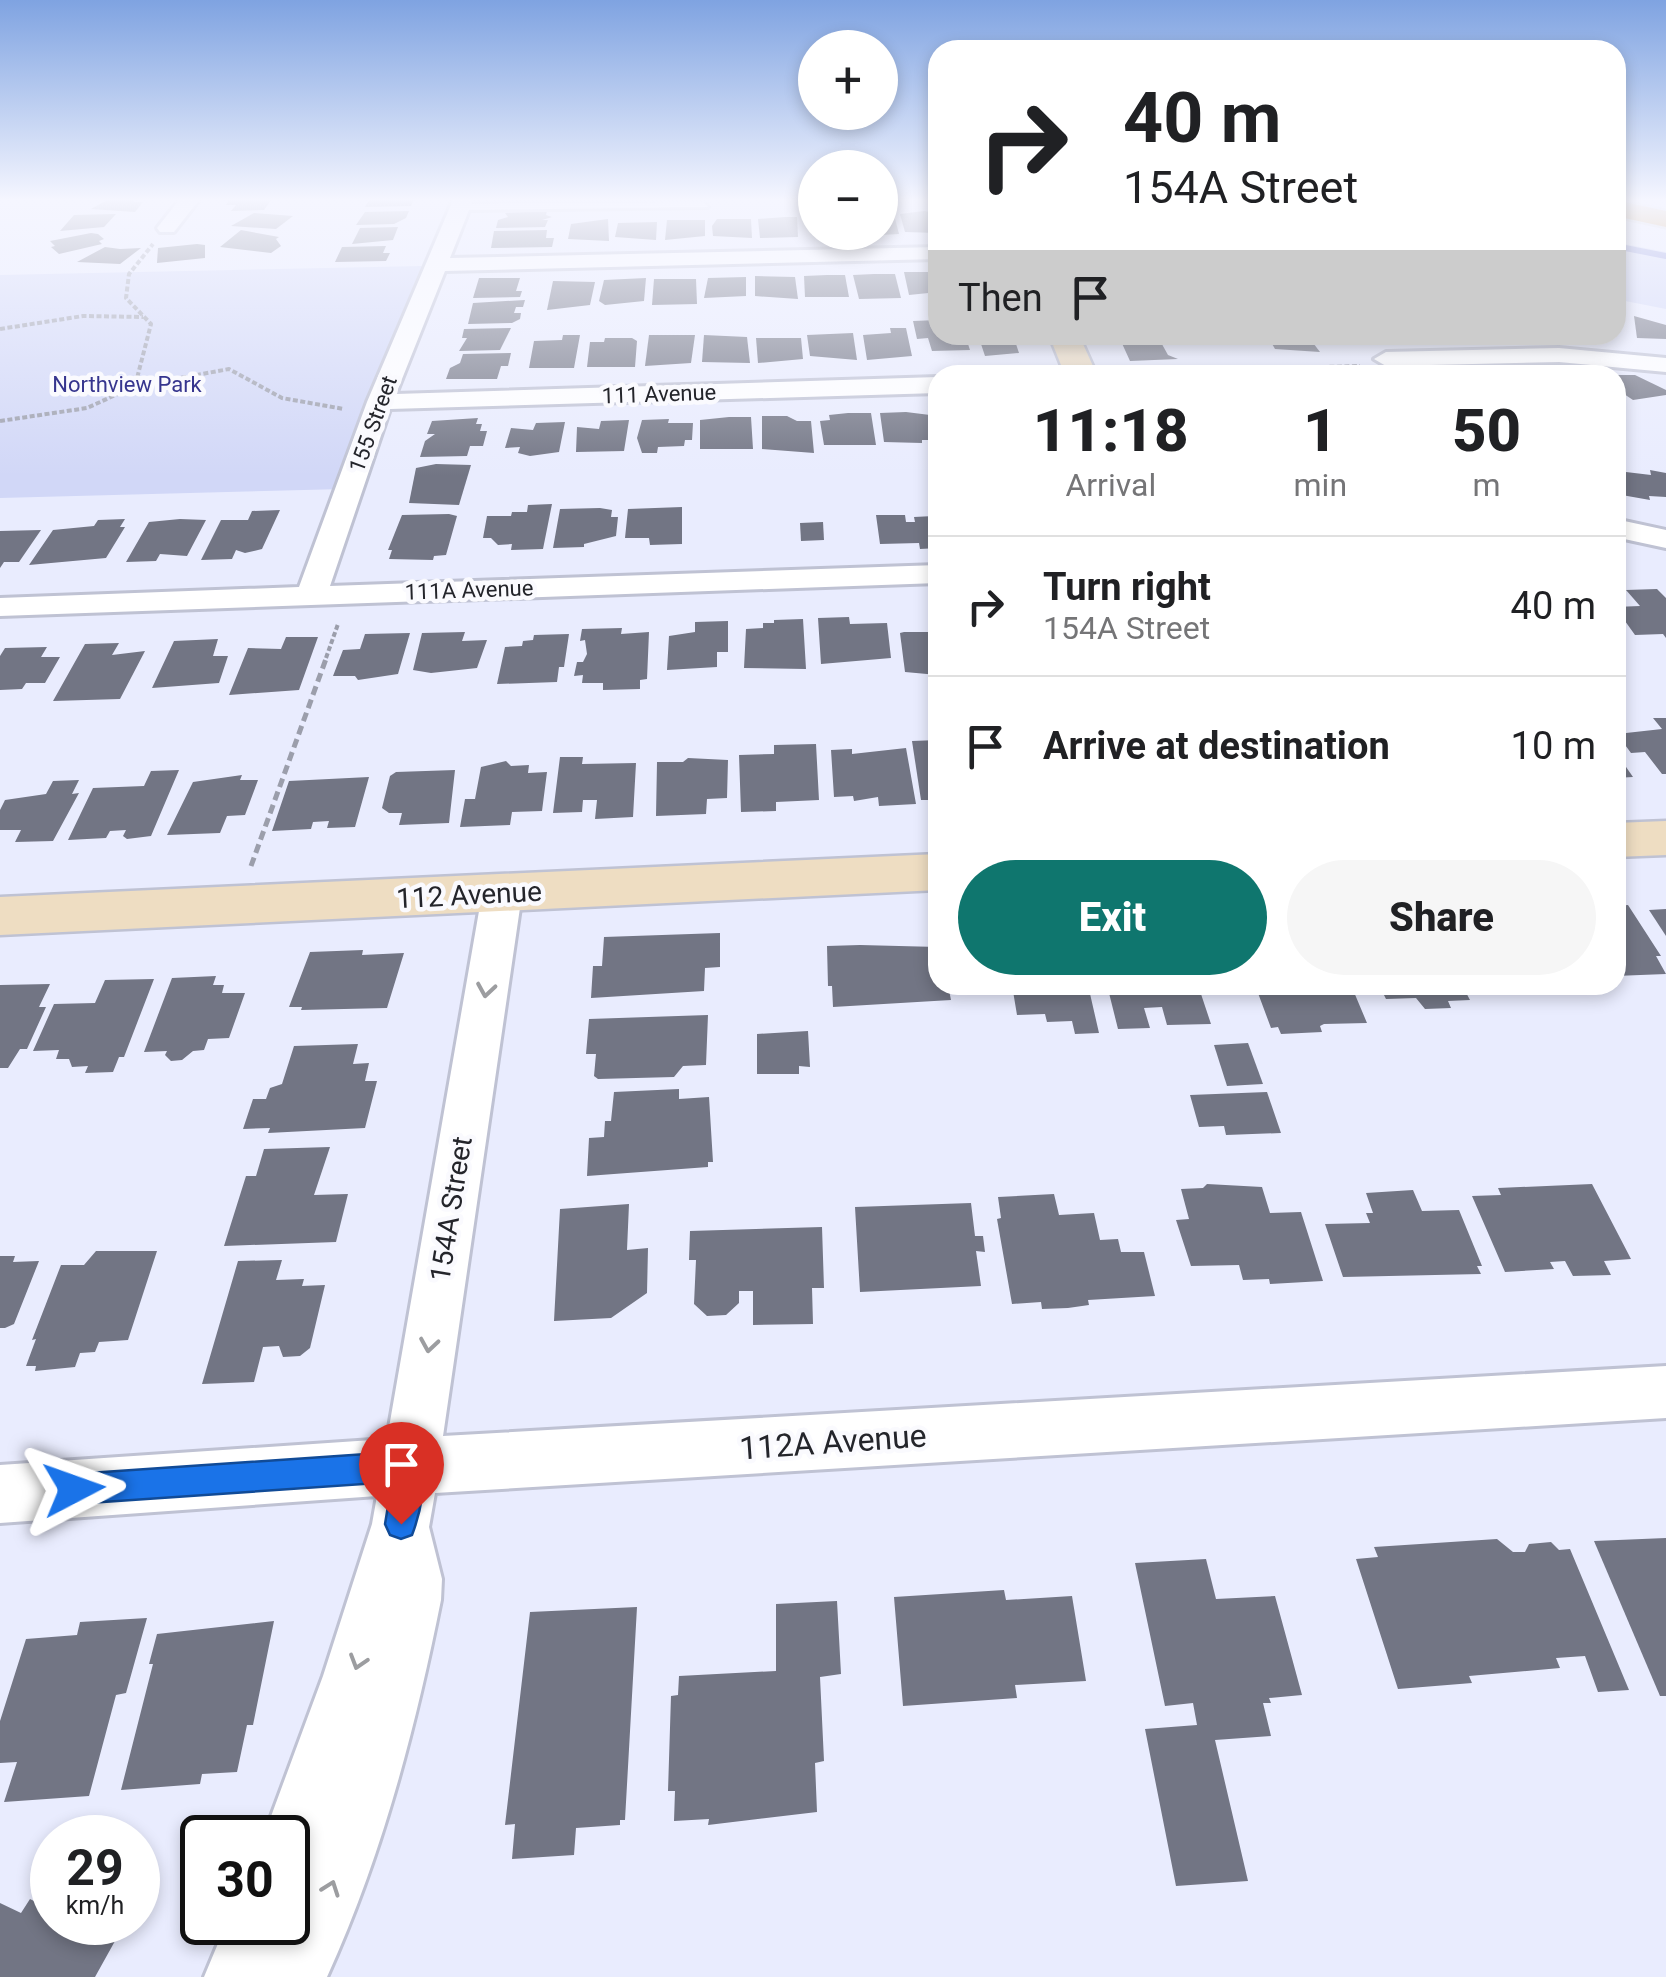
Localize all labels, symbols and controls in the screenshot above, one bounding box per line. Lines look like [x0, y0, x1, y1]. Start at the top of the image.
map controls [798, 30, 898, 250]
button: + [798, 30, 898, 130]
text: 40 m [1123, 77, 1281, 159]
icon: right [958, 80, 1088, 210]
button: − [798, 150, 898, 250]
text: 154A Street [1123, 161, 1358, 214]
icon: arrive [1063, 270, 1118, 325]
text: Then [958, 276, 1043, 320]
park label: Northview Park [52, 372, 203, 397]
street label: 155 Street [344, 372, 402, 476]
street label: 111 Avenue [601, 380, 717, 408]
text: 11:18 [1033, 395, 1189, 466]
text: 1 [1303, 395, 1338, 466]
text: 50 [1452, 395, 1521, 466]
text: Arrival [1065, 466, 1156, 504]
text: min [1294, 466, 1347, 504]
text: m [1472, 466, 1501, 504]
text: Turn right [1043, 565, 1211, 609]
street label: 111A Avenue [404, 575, 534, 605]
icon: right [958, 579, 1013, 634]
text: 40 m [1511, 584, 1596, 628]
text: 154A Street [1043, 609, 1210, 647]
icon: arrive [958, 719, 1013, 774]
text: Arrive at destination [1043, 724, 1390, 768]
text: 10 m [1511, 724, 1596, 768]
button: Exit [958, 860, 1267, 975]
button: Share [1287, 860, 1596, 975]
street label: 112 Avenue [395, 875, 543, 915]
one-way arrow [476, 982, 497, 998]
street label: 154A Street [423, 1134, 479, 1284]
one-way arrow [419, 1337, 440, 1354]
street label: 112A Avenue [738, 1417, 928, 1467]
pin [359, 1422, 444, 1525]
position arrow [22, 1437, 126, 1541]
icon: arrive [374, 1437, 429, 1492]
one-way arrow [349, 1653, 370, 1670]
speed limit sign: 30 [180, 1815, 310, 1945]
text: 29 [66, 1839, 124, 1897]
one-way arrow [319, 1881, 339, 1898]
text: km/h [66, 1891, 124, 1920]

